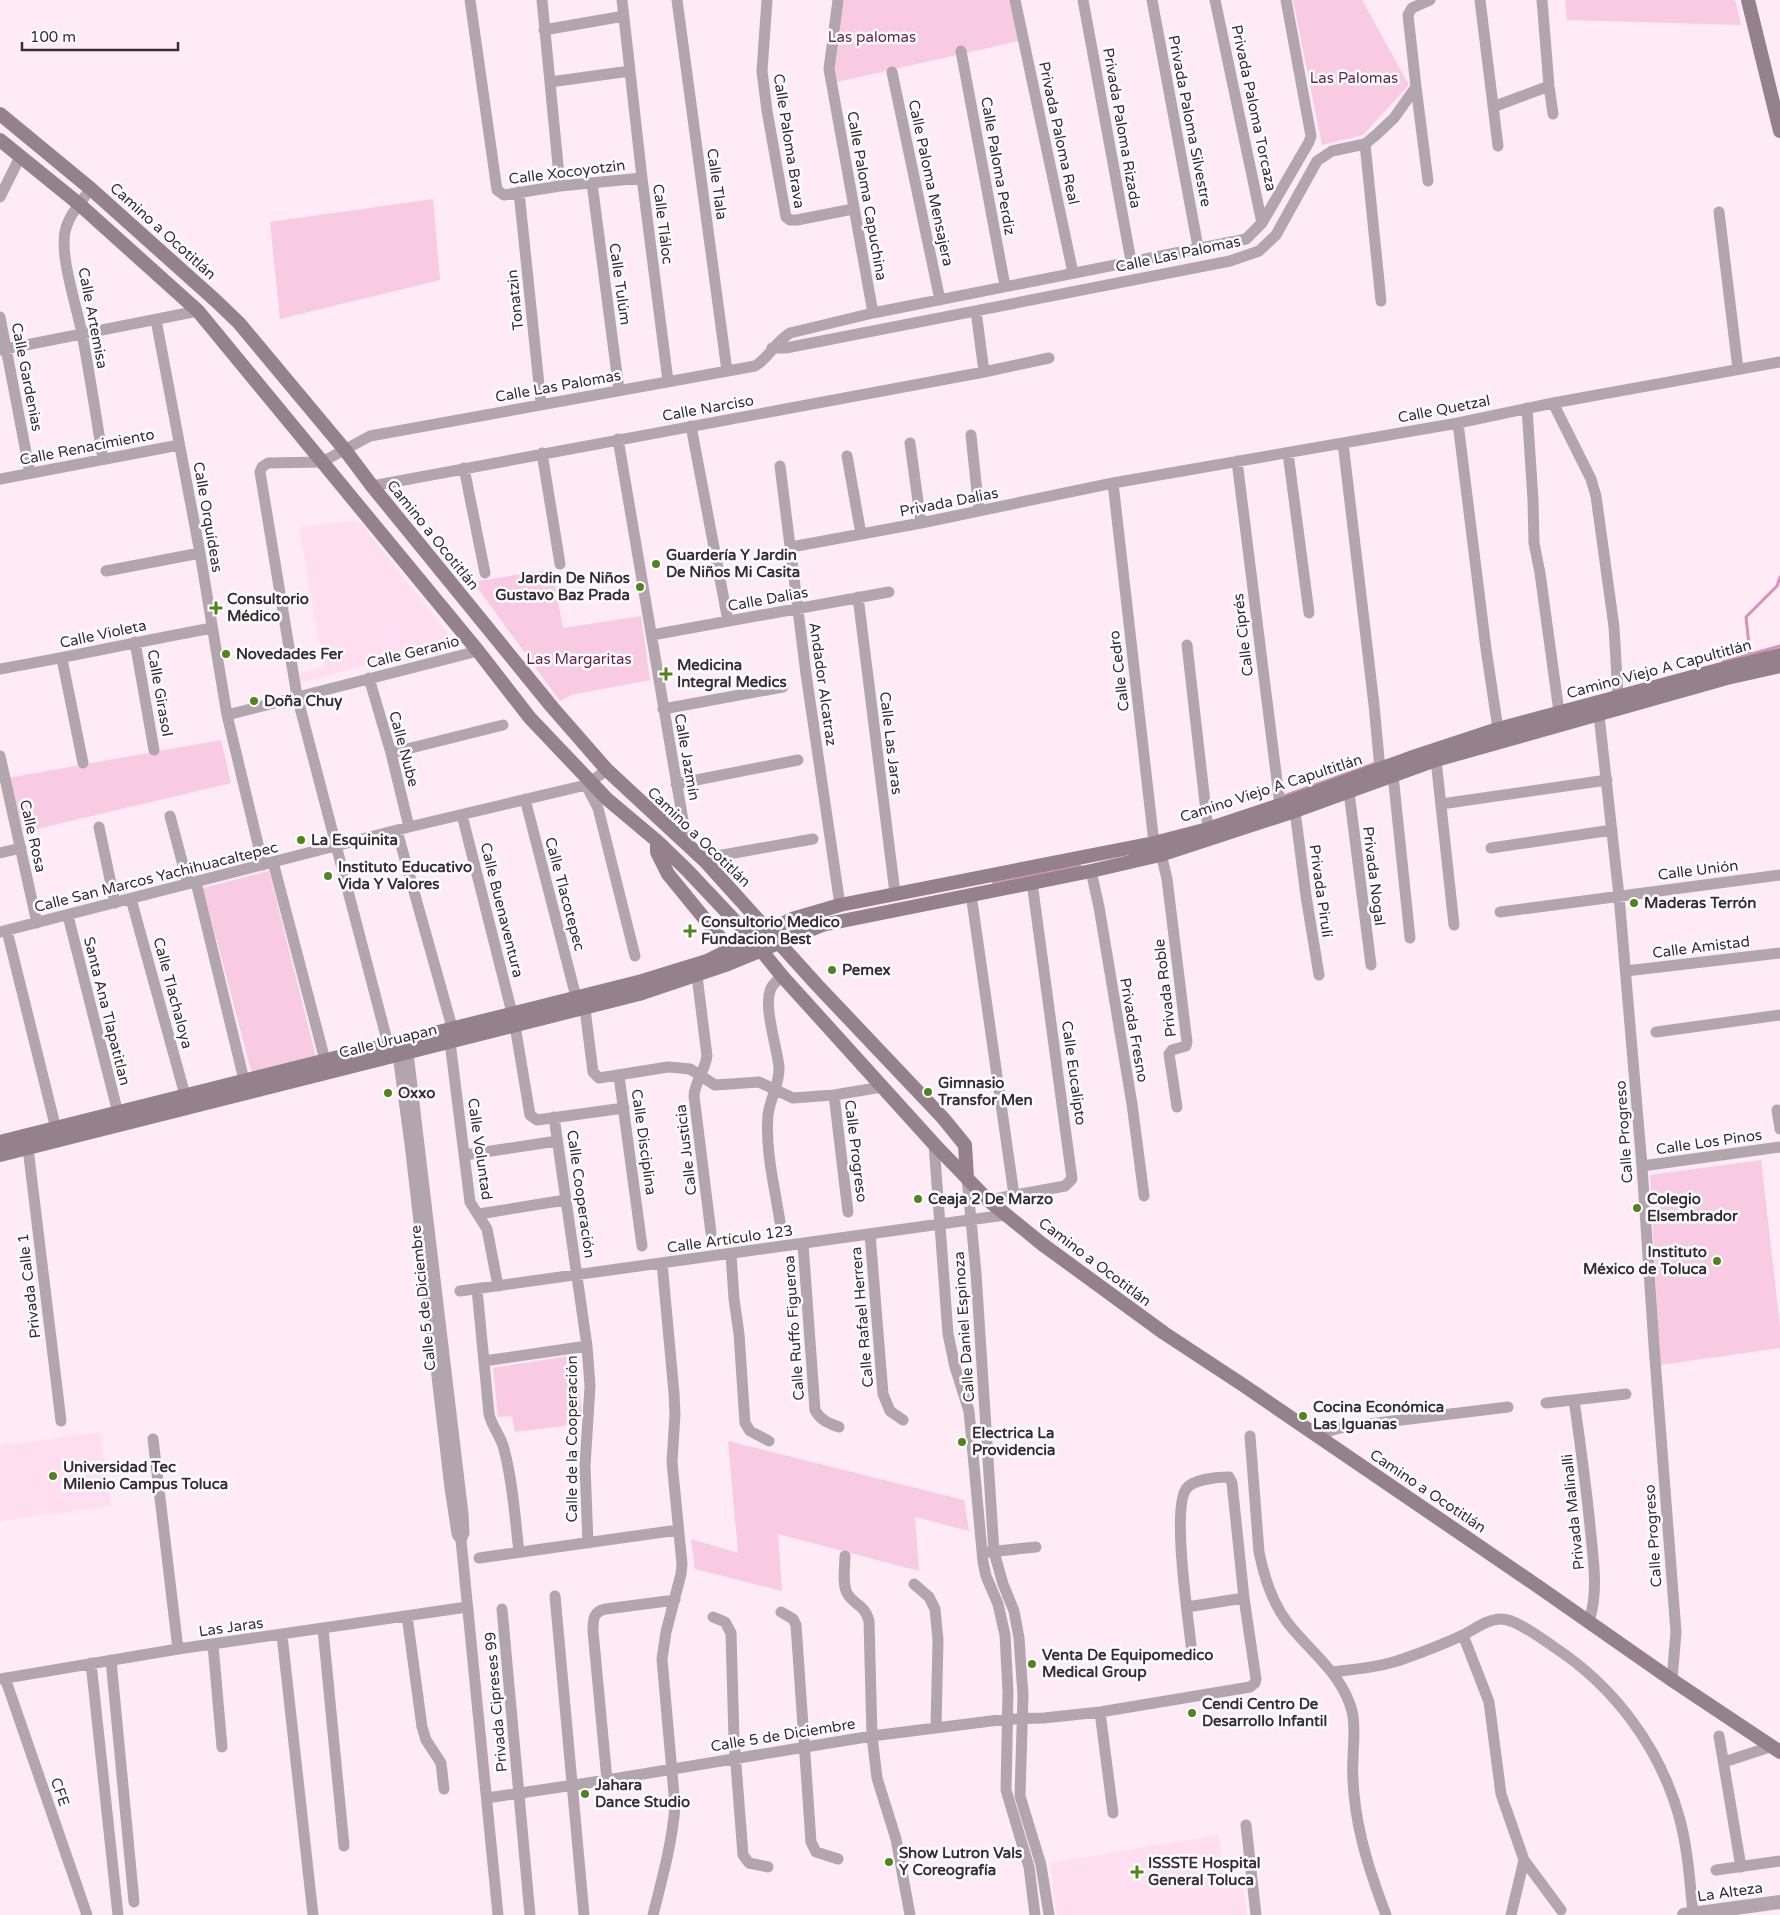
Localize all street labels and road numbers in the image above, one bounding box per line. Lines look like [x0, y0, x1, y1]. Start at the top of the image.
street label: Privada Paloma Torcaza [1228, 23, 1280, 193]
street label: Privada Paloma Silvestre [1165, 34, 1215, 208]
street label: Privada Paloma Rizada [1099, 46, 1145, 210]
street label: Privada Paloma Real [1035, 60, 1083, 206]
street label: Calle Paloma Brava [769, 72, 809, 210]
street label: Calle Paloma Perdiz [977, 95, 1019, 237]
street label: Calle Paloma Mensajera [905, 98, 957, 268]
street label: Calle Paloma Capuchina [843, 110, 891, 282]
street label: Calle Tlala [703, 147, 731, 221]
street label: Calle Xocoyotzin [508, 156, 626, 188]
street label: Camino a Ocotitlán [106, 179, 220, 283]
street label: Calle Tláloc [649, 183, 677, 265]
street label: Calle Las Palomas [1114, 232, 1242, 276]
street label: Calle Tulúm [605, 242, 635, 326]
street label: Calle Artemisa [74, 266, 112, 370]
street label: Tonatzin [503, 269, 527, 331]
street label: Calle Gardenias [8, 321, 46, 433]
street label: Calle Las Palomas [494, 366, 622, 406]
street label: Calle Narciso [661, 391, 755, 425]
street label: Calle Quetzal [1396, 391, 1492, 427]
street label: Calle Renacimiento [18, 425, 156, 469]
street label: Calle Orquídeas [189, 460, 227, 574]
street label: Camino a Ocotitlán [383, 476, 483, 594]
street label: Privada Dalias [898, 484, 1000, 520]
street label: Calle Dalias [726, 583, 810, 615]
street label: Calle Ciprés [1229, 592, 1257, 678]
street label: Calle Violeta [58, 616, 148, 652]
street label: Andador Alcatraz [805, 621, 841, 747]
street label: Calle Cedro [1105, 629, 1133, 713]
street label: Calle Geranio [365, 632, 461, 672]
street label: Camino Viejo A Capultitlán [1565, 636, 1753, 702]
street label: Calle Girasol [143, 648, 177, 738]
street label: Calle Las Jaras [876, 690, 906, 796]
street label: Calle Nube [385, 709, 423, 789]
street label: Calle Jazmín [670, 712, 704, 802]
street label: Camino Viejo A Capultitlán [1178, 750, 1364, 826]
street label: Camino a Ocotitlán [644, 783, 754, 891]
street label: Calle Rosa [16, 798, 50, 874]
street label: Privada Nogal [1359, 825, 1389, 927]
street label: Calle Tlacotepec [541, 835, 589, 953]
street label: Calle San Marcos Yachihuacaltepec [32, 838, 280, 916]
street label: Calle Buenaventura [477, 841, 527, 979]
street label: Privada Pirulí [1306, 843, 1336, 939]
street label: Calle Unión [1657, 856, 1739, 884]
street label: Calle Amistad [1651, 932, 1751, 962]
street label: Santa Ana Tlapatitlan [80, 935, 134, 1087]
street label: Calle Tlachaloya [149, 935, 197, 1051]
street label: Privada Roble [1150, 938, 1180, 1038]
street label: Privada Fresno [1116, 976, 1152, 1084]
street label: Calle Uruapan [337, 1020, 439, 1062]
street label: Calle Eucalipto [1058, 1020, 1090, 1126]
street label: Calle Progreso [1611, 1080, 1637, 1184]
street label: Calle Disciplina [628, 1088, 660, 1196]
street label: Calle Voluntad [464, 1097, 496, 1201]
street label: Calle Progreso [841, 1099, 871, 1203]
street label: Calle Justicia [671, 1103, 701, 1197]
street label: Calle Los Pinos [1655, 1126, 1763, 1158]
street label: Calle Cooperación [563, 1129, 599, 1259]
street label: Camino a Ocotitlán [1035, 1214, 1155, 1310]
street label: Calle Artículo 123 [666, 1221, 794, 1257]
street label: Calle 5 de Diciembre [406, 1224, 440, 1372]
street label: Privada Calle 1 [14, 1232, 44, 1340]
street label: Calle Rafael Herrera [847, 1246, 877, 1388]
street label: Calle Daniel Espinoza [950, 1251, 978, 1403]
street label: Calle Ruffo Figueroa [780, 1255, 808, 1401]
street label: Calle de la Cooperación [563, 1355, 581, 1523]
street label: Camino a Ocotitlán [1366, 1445, 1490, 1537]
street label: Privada Malinalli [1558, 1453, 1588, 1571]
street label: Calle Progreso [1640, 1484, 1666, 1588]
street label: Las Jaras [198, 1614, 264, 1640]
street label: Privada Cipreses 99 [481, 1631, 511, 1773]
street label: Calle 5 de Diciembre [709, 1715, 857, 1755]
street label: CFE [47, 1775, 73, 1809]
street label: La Alteza [1696, 1879, 1764, 1905]

